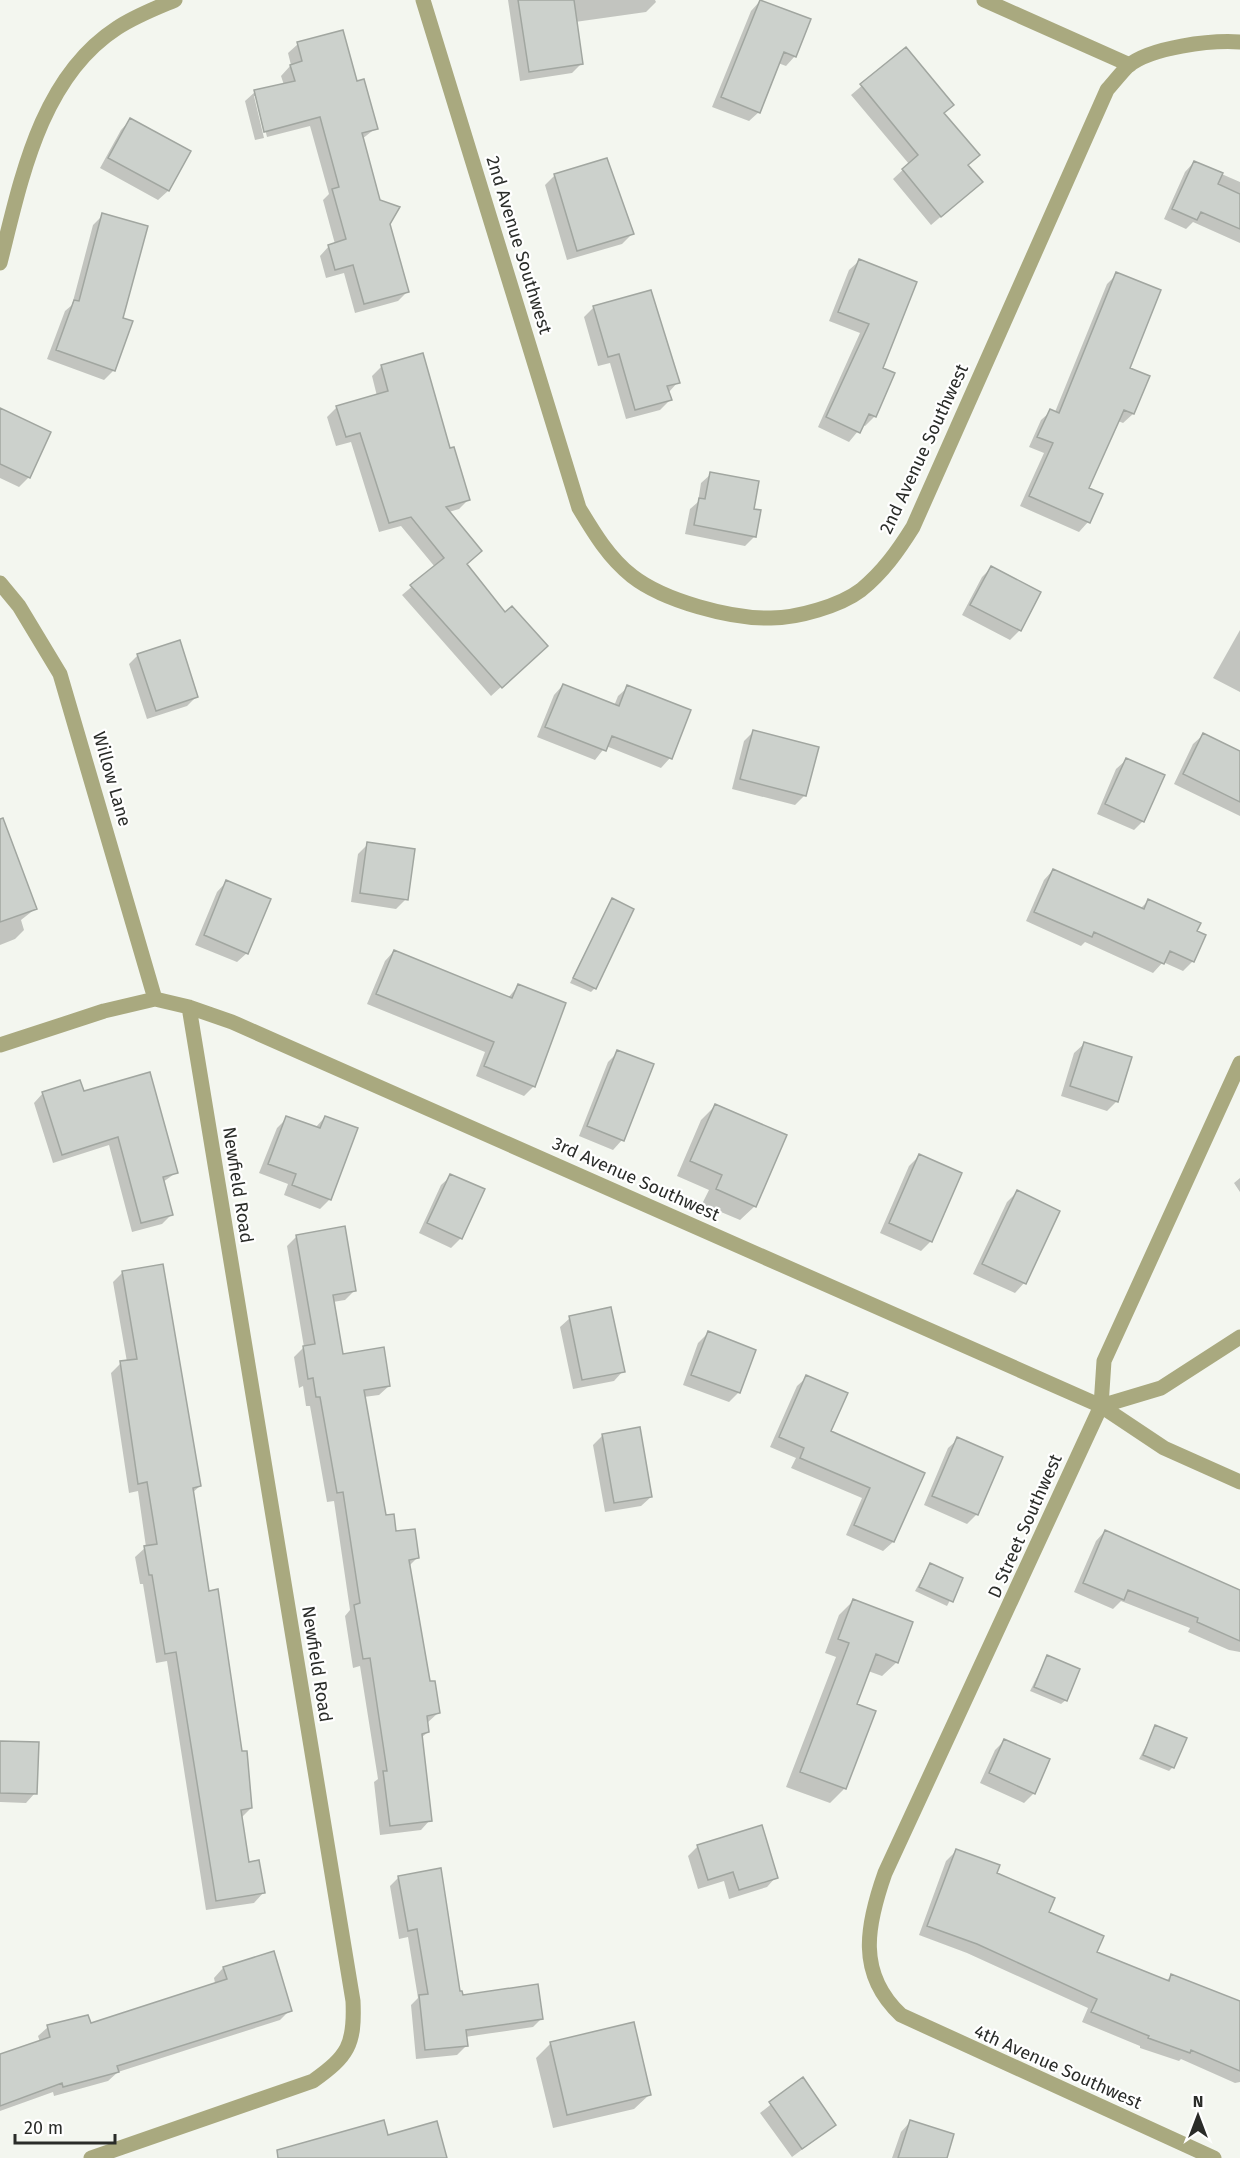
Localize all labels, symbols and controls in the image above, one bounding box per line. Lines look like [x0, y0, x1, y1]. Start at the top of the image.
street label: 2nd Avenue Southwest [481, 153, 557, 337]
street label: 2nd Avenue Southwest [875, 360, 973, 537]
street label: Willow Lane [88, 729, 136, 829]
street label: Newfield Road [218, 1125, 258, 1245]
street label: 3rd Avenue Southwest [549, 1132, 724, 1226]
street label: D Street Southwest [983, 1450, 1067, 1601]
street label: Newfield Road [297, 1604, 337, 1724]
street label: 4th Avenue Southwest [971, 2020, 1146, 2114]
north arrow [1168, 2086, 1228, 2146]
text: N [1193, 2092, 1203, 2111]
scale bar [15, 2107, 116, 2145]
text: 20 m [24, 2117, 63, 2139]

